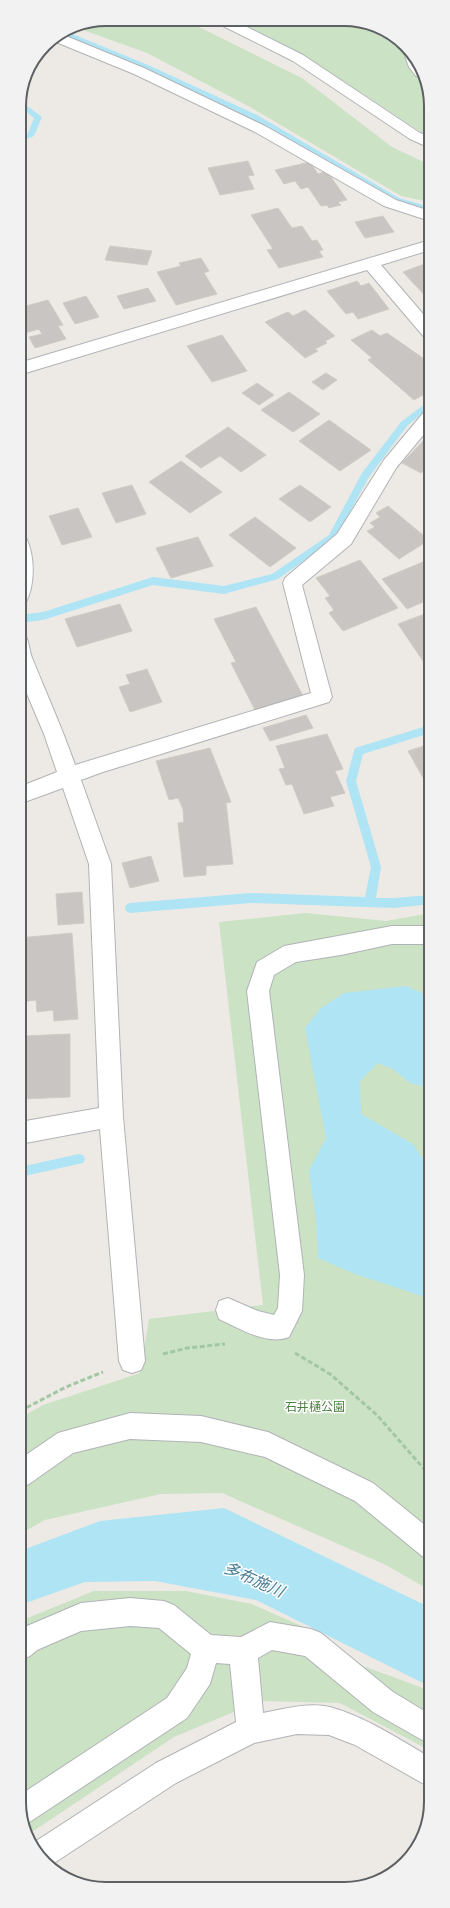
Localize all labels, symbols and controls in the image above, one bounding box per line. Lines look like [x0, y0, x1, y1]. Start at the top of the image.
park label: 石井樋公園 [285, 1399, 345, 1413]
water label: 多布施川 [221, 1557, 289, 1601]

